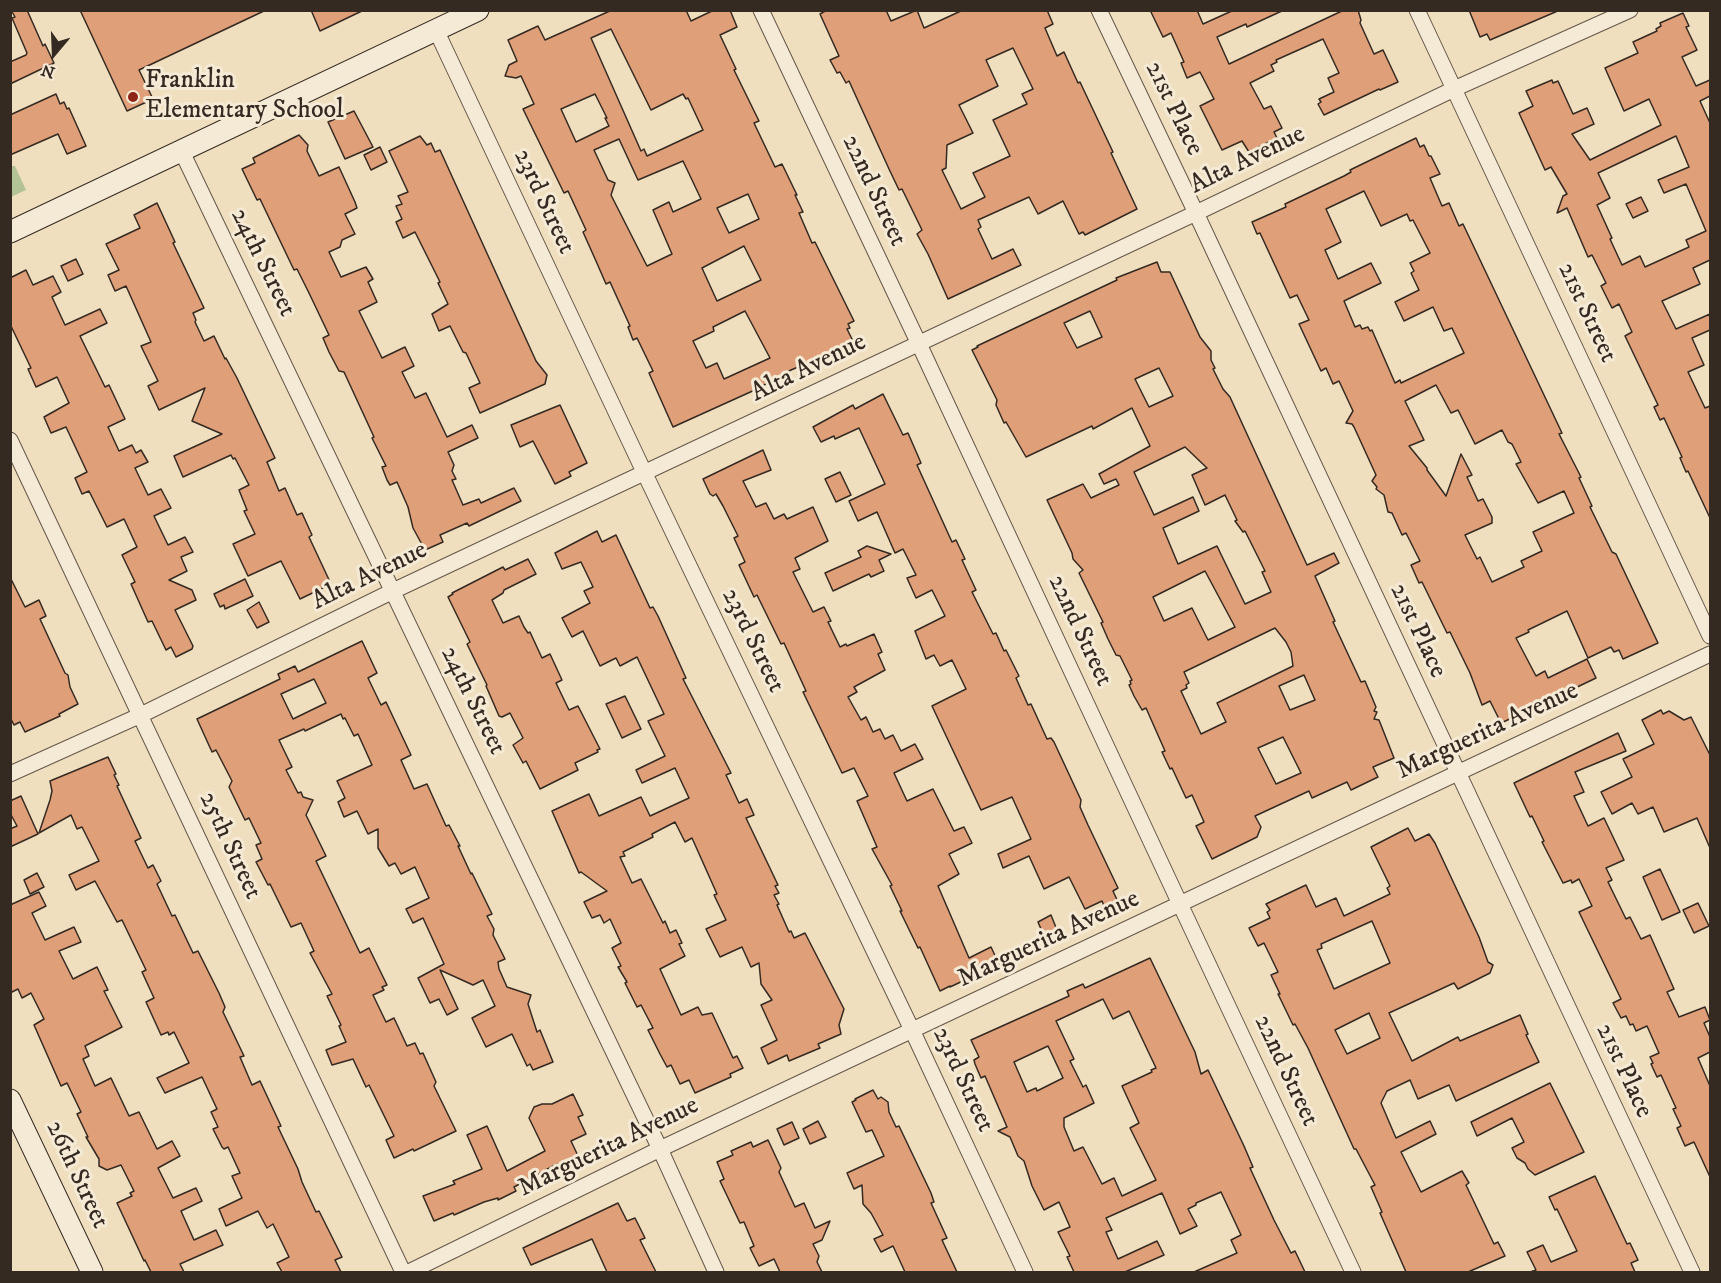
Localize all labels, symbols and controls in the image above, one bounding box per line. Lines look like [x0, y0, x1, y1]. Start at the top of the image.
north arrow [24, 24, 84, 84]
street label: 21st Place [1137, 57, 1209, 161]
text: N [39, 59, 58, 83]
place label: Franklin Elementary School [145, 66, 344, 128]
marker: Franklin Elementary School [126, 90, 140, 104]
street label: Alta Avenue [1185, 120, 1311, 202]
street label: 22nd Street [834, 130, 912, 252]
street label: 23rd Street [505, 145, 581, 259]
street label: 24th Street [222, 204, 302, 322]
street label: 21st Street [1549, 258, 1623, 368]
street label: Alta Avenue [746, 328, 872, 410]
street label: Alta Avenue [307, 536, 433, 618]
street label: 22nd Street [1040, 570, 1118, 692]
street label: 21st Place [1382, 579, 1452, 683]
street label: 23rd Street [713, 584, 791, 698]
street label: 24th Street [432, 642, 512, 760]
street label: Marguerita Avenue [1392, 676, 1584, 788]
street label: 25th Street [191, 787, 267, 905]
street label: Marguerita Avenue [953, 884, 1145, 996]
street label: 22nd Street [1246, 1010, 1324, 1132]
street label: 21st Place [1588, 1019, 1658, 1123]
street label: 23rd Street [924, 1023, 1000, 1137]
street label: Marguerita Avenue [514, 1091, 704, 1205]
street label: 26th Street [37, 1116, 115, 1234]

